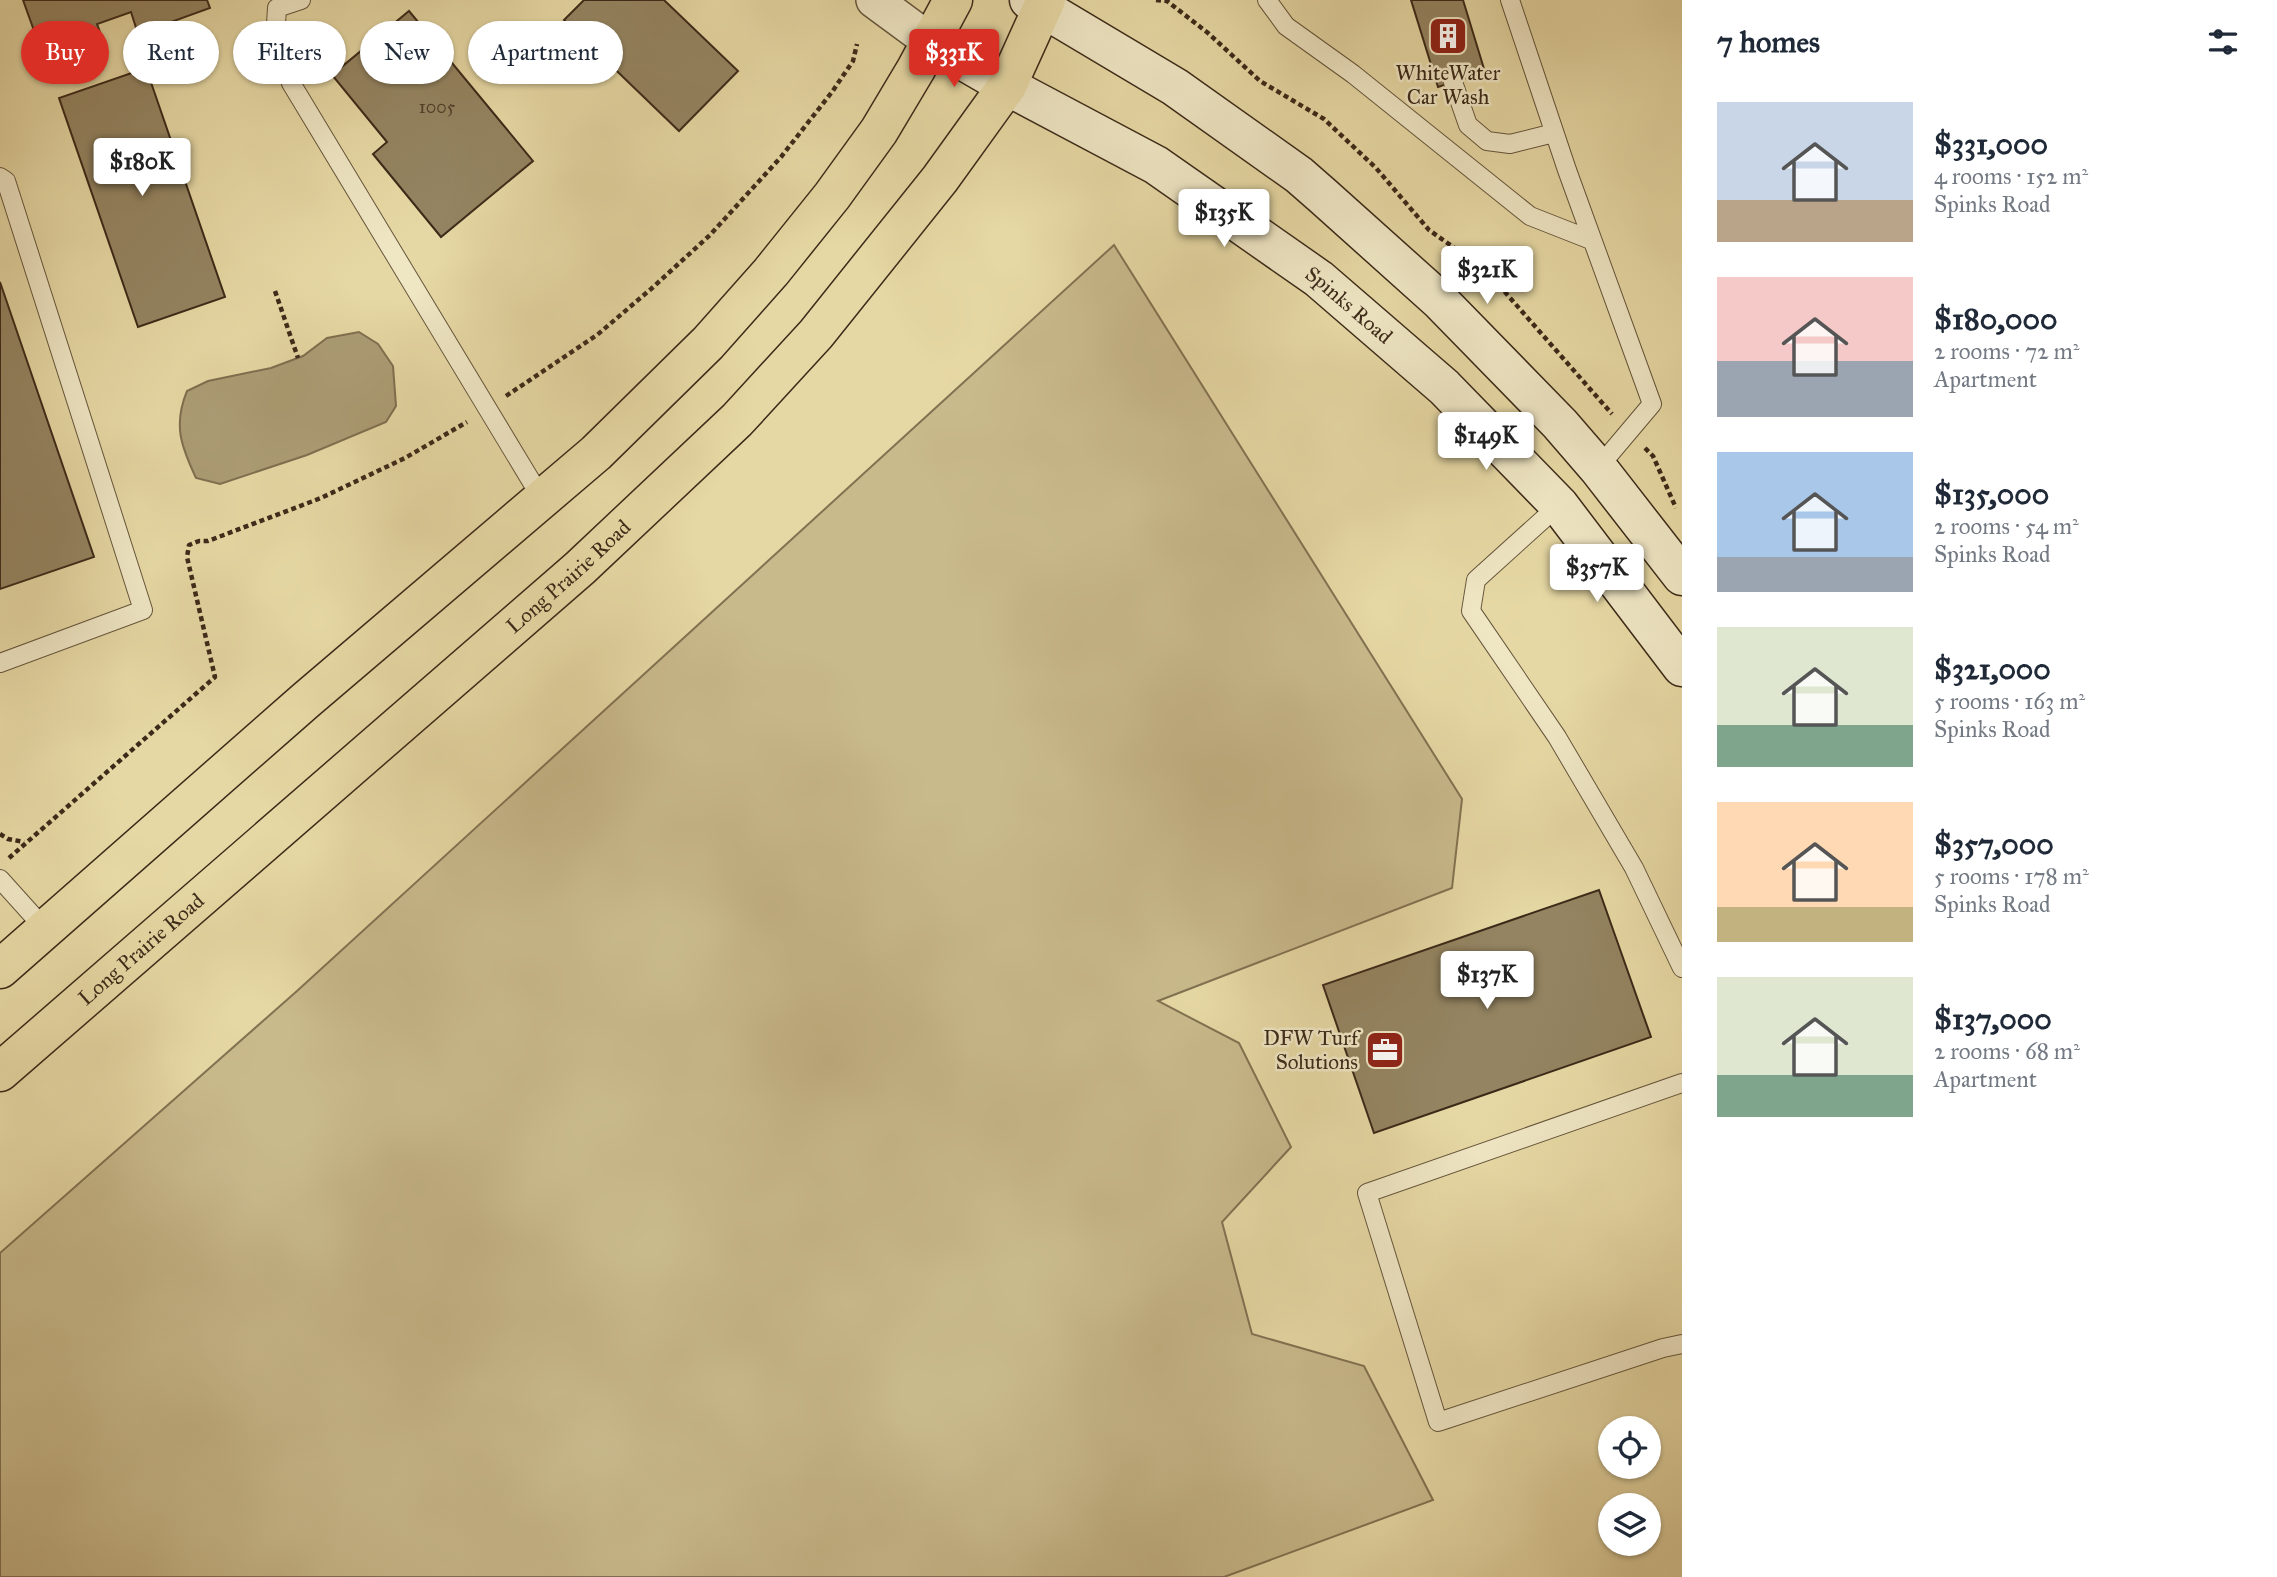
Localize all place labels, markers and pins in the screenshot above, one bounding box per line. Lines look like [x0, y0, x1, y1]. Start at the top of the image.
building icon: WhiteWater Car Wash [1427, 15, 1469, 57]
pin: $331K [905, 29, 1003, 89]
place label: WhiteWater Car Wash [1396, 60, 1501, 110]
pin: $180K [93, 138, 191, 198]
pin: $135K [1175, 190, 1273, 249]
pin: $321K [1438, 246, 1536, 306]
pin: $149K [1437, 412, 1535, 472]
pin: $357K [1548, 544, 1646, 604]
pin: $137K [1438, 951, 1536, 1011]
place label: DFW Turf Solutions [1263, 1025, 1361, 1075]
office icon: DFW Turf Solutions [1364, 1029, 1406, 1071]

